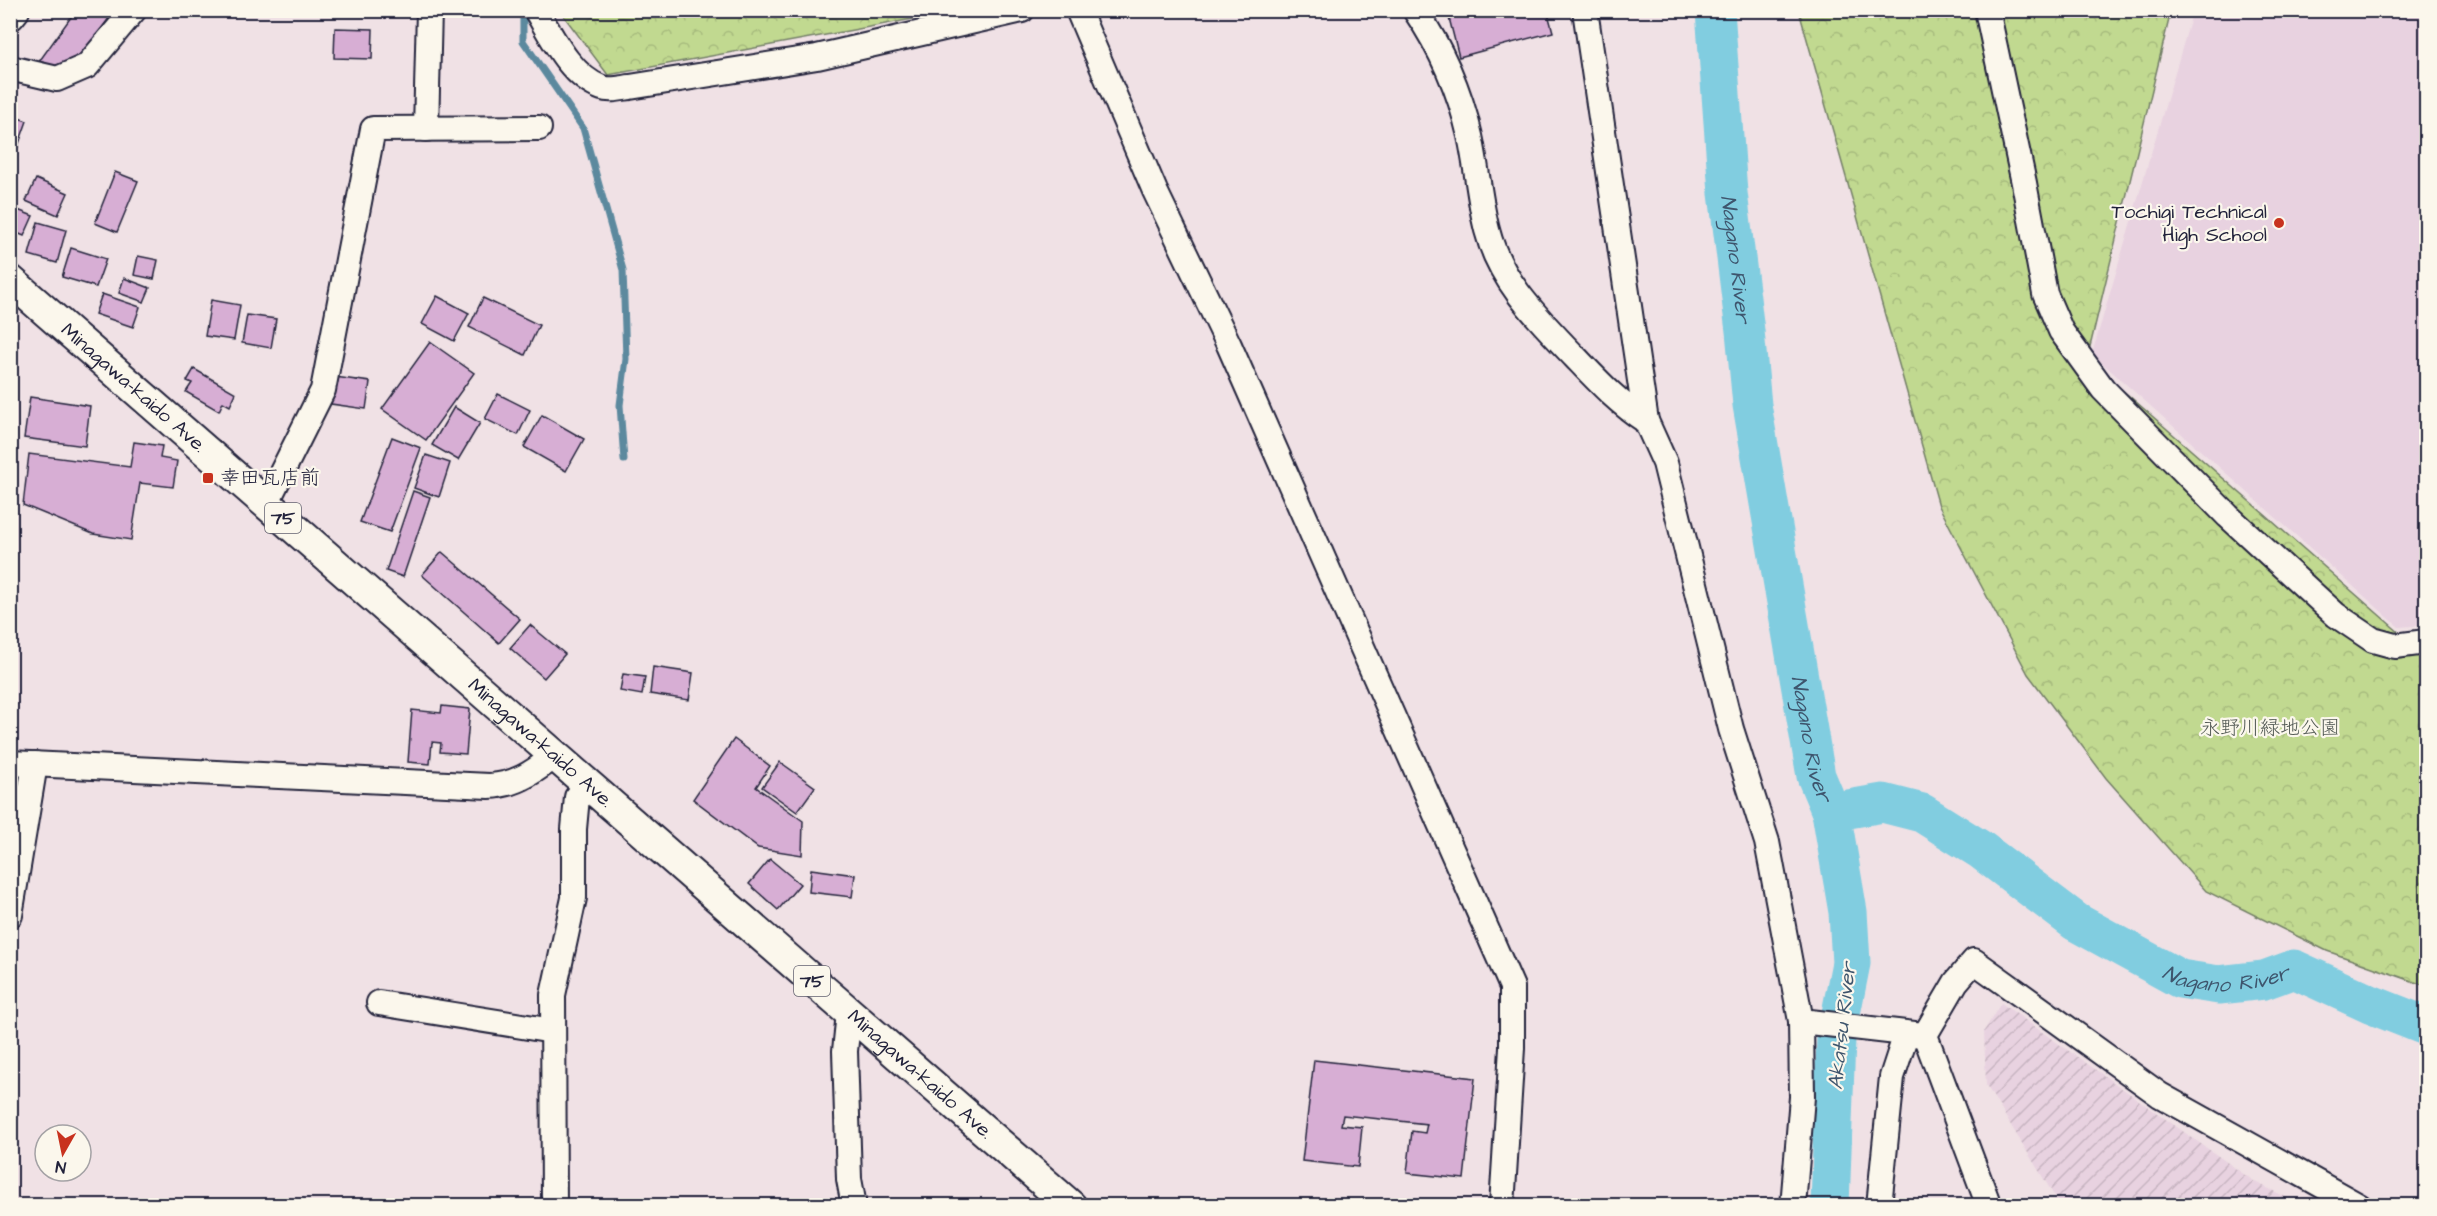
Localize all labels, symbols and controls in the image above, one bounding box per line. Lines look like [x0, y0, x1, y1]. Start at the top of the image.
water label: Nagano River [1714, 194, 1759, 327]
place label: Tochigi Technical High School [2112, 198, 2267, 250]
marker: Tochigi Technical High School [2272, 216, 2286, 230]
street label: Minagawa-kaido Ave. [55, 317, 212, 459]
place label: 幸田瓦店前 [220, 464, 320, 492]
marker: 幸田瓦店前 [201, 471, 215, 485]
road number: 75 [265, 503, 301, 533]
street label: Minagawa-kaido Ave. [462, 672, 619, 814]
water label: Nagano River [1784, 674, 1841, 808]
park label: 永野川緑地公園 [2200, 714, 2340, 742]
water label: Nagano River [2158, 957, 2296, 1000]
water label: Akatsu River [1821, 959, 1863, 1091]
road number: 75 [794, 966, 830, 996]
street label: Minagawa-kaido Ave. [841, 1003, 999, 1146]
north arrow [33, 1123, 93, 1183]
text: N [54, 1155, 67, 1178]

